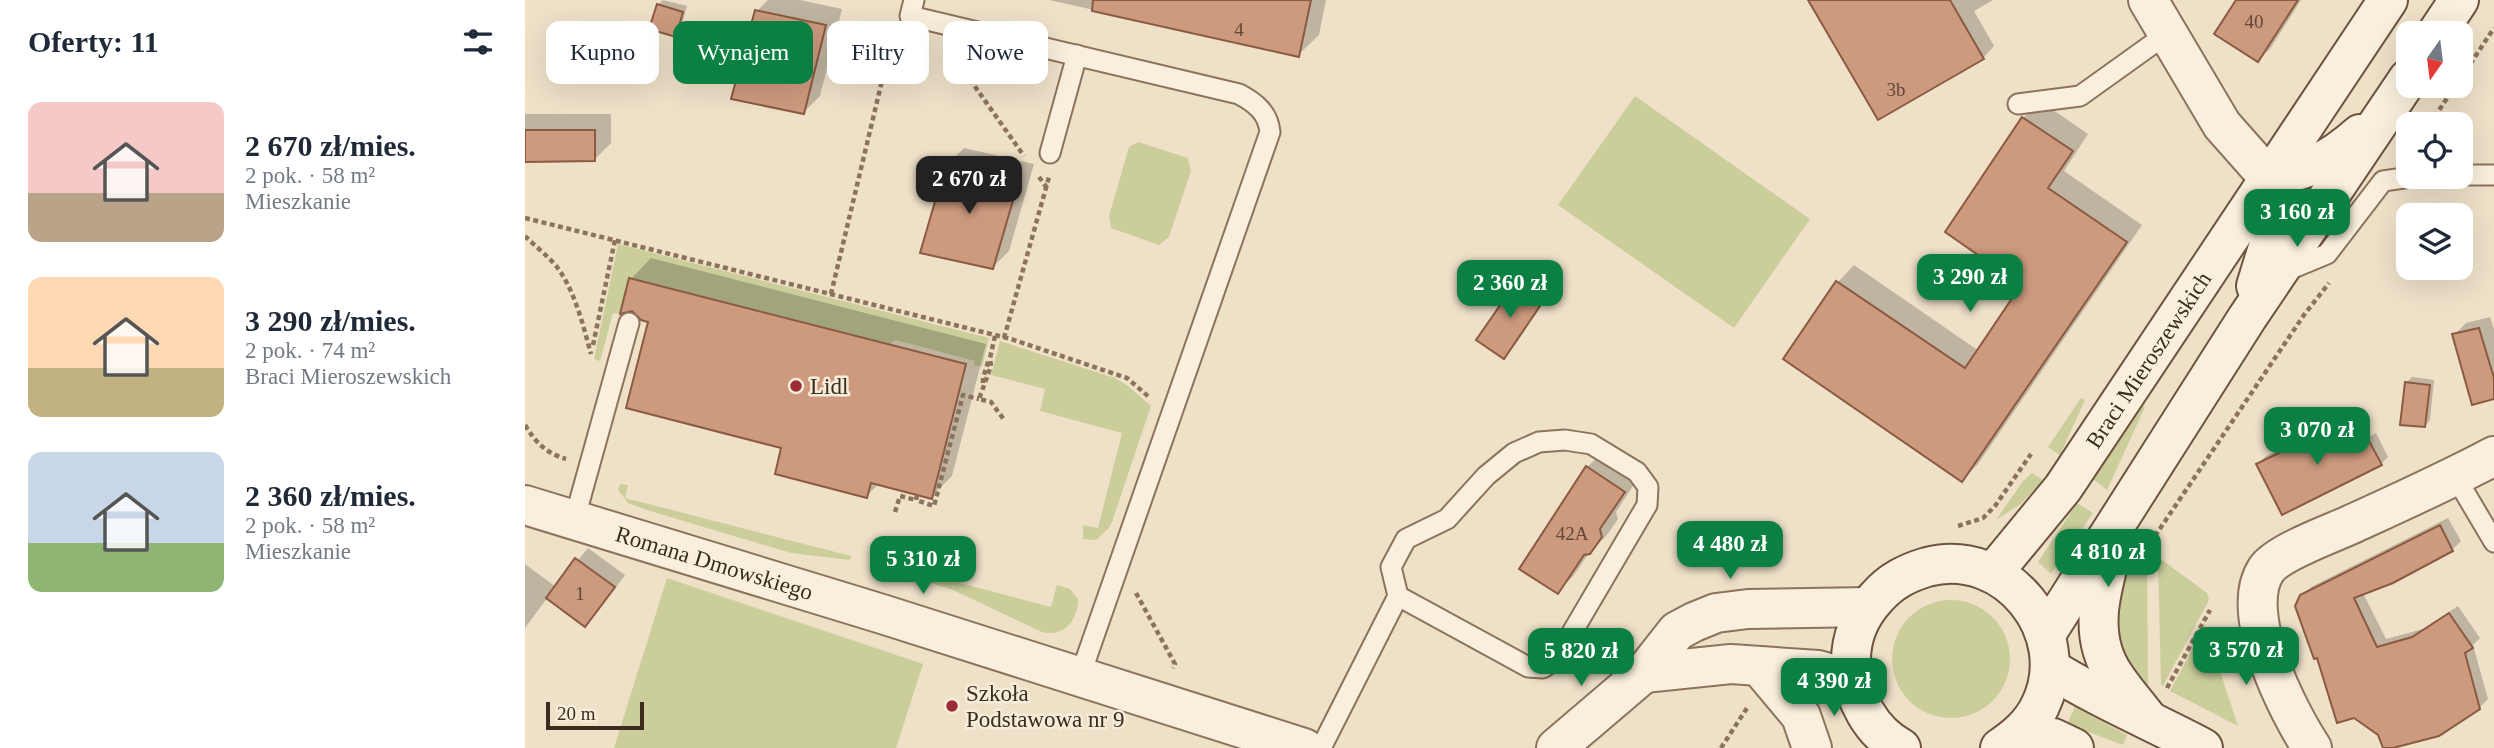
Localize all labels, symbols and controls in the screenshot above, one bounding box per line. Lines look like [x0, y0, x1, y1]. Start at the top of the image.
house number: 40 [2245, 11, 2264, 32]
house number: 4 [1234, 19, 1244, 40]
chip: Kupno [546, 21, 659, 84]
chip: Wynajem [673, 21, 813, 84]
chip: Filtry [827, 21, 929, 84]
chip: Nowe [943, 21, 1048, 84]
north arrow [2396, 21, 2473, 98]
map controls [2396, 21, 2473, 280]
icon: filters [459, 23, 497, 61]
text: Oferty: 11 [28, 25, 159, 58]
house number: 3b [1887, 79, 1906, 100]
button: locate [2396, 112, 2473, 189]
text: 2 670 zł/mies. [245, 129, 416, 162]
icon: home [84, 130, 168, 214]
pin: 2 670 zł [897, 156, 1041, 216]
text: 2 pok. · 58 m² [245, 163, 375, 188]
text: 2 670 zł [932, 166, 1006, 191]
text: Mieszkanie [245, 189, 351, 214]
pin: 3 160 zł [2225, 190, 2369, 249]
text: 3 160 zł [2260, 199, 2334, 224]
button: layers [2396, 203, 2473, 280]
pin: 3 290 zł [1898, 254, 2042, 314]
pin: 2 360 zł [1438, 260, 1582, 320]
text: 3 290 zł [1933, 264, 2007, 289]
street label: Braci Mieroszewskich [2081, 267, 2216, 453]
text: 2 360 zł [1473, 270, 1547, 295]
text: 3 290 zł/mies. [245, 304, 416, 337]
icon: home [84, 305, 168, 389]
text: 2 pok. · 74 m² [245, 338, 375, 363]
text: Braci Mieroszewskich [245, 364, 451, 389]
place label: Lidl [810, 374, 848, 399]
marker: Lidl [788, 378, 804, 394]
pin: 3 070 zł [2245, 407, 2389, 467]
text: 3 070 zł [2280, 417, 2354, 442]
text: 2 360 zł/mies. [245, 479, 416, 512]
icon: home [84, 480, 168, 564]
text: 2 pok. · 58 m² [245, 513, 375, 538]
street label: Romana Dmowskiego [613, 521, 816, 605]
pin: 4 480 zł [1658, 522, 1802, 581]
house number: 42A [1556, 523, 1589, 544]
pin: 4 810 zł [2036, 530, 2180, 589]
text: 4 480 zł [1693, 531, 1767, 556]
pin: 5 310 zł [851, 536, 995, 596]
text: Mieszkanie [245, 539, 351, 564]
text: 4 810 zł [2071, 539, 2145, 564]
text: 5 310 zł [886, 546, 960, 571]
house number: 1 [575, 583, 585, 604]
pin: 5 820 zł [1509, 628, 1653, 688]
pin: 3 570 zł [2174, 628, 2318, 687]
text: 3 570 zł [2209, 637, 2283, 662]
text: 5 820 zł [1544, 638, 1618, 663]
pin: 4 390 zł [1762, 658, 1906, 718]
text: 4 390 zł [1797, 668, 1871, 693]
place label: Szkoła Podstawowa nr 9 [966, 681, 1124, 732]
marker: Szkoła Podstawowa nr 9 [944, 698, 960, 714]
scale bar [546, 699, 644, 731]
text: 20 m [557, 703, 596, 724]

